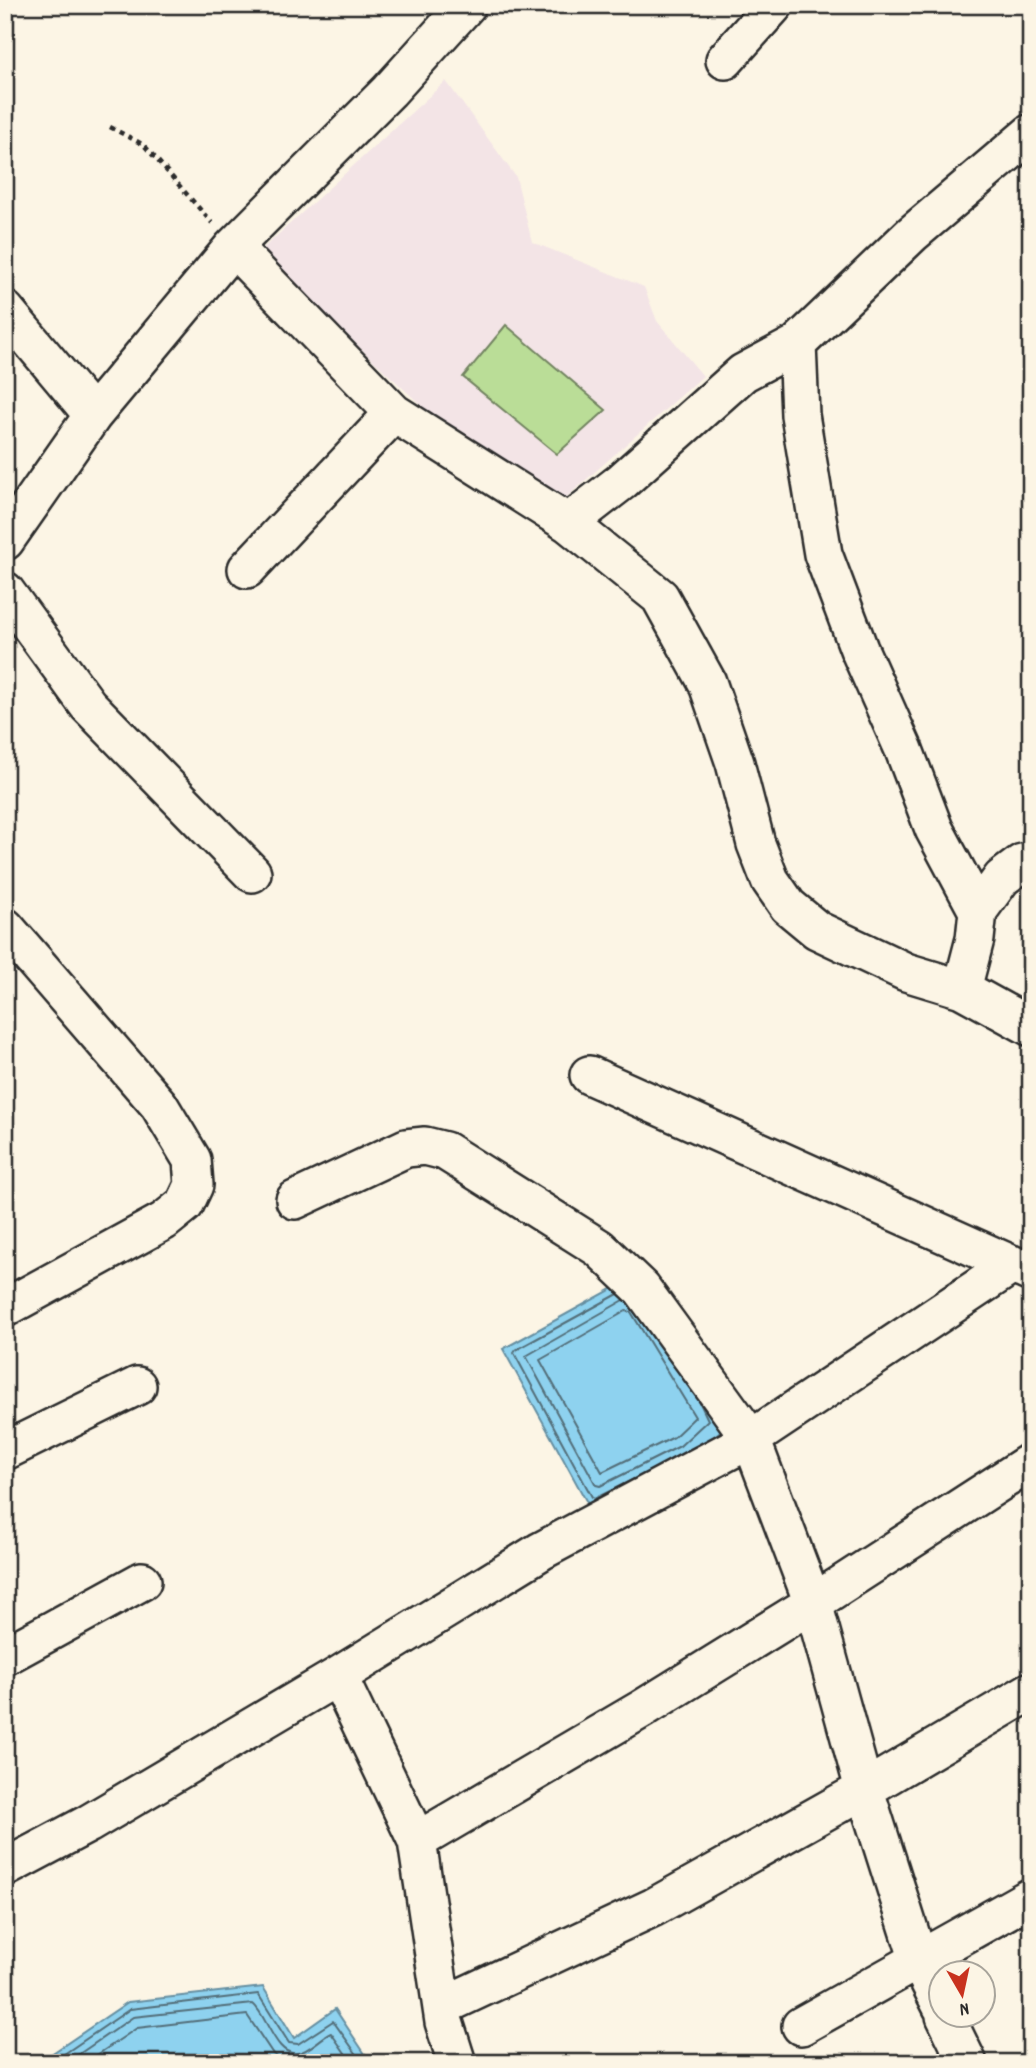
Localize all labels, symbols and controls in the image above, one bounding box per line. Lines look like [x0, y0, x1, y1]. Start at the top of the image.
north arrow [928, 1960, 998, 2030]
text: N [957, 1993, 971, 2021]

